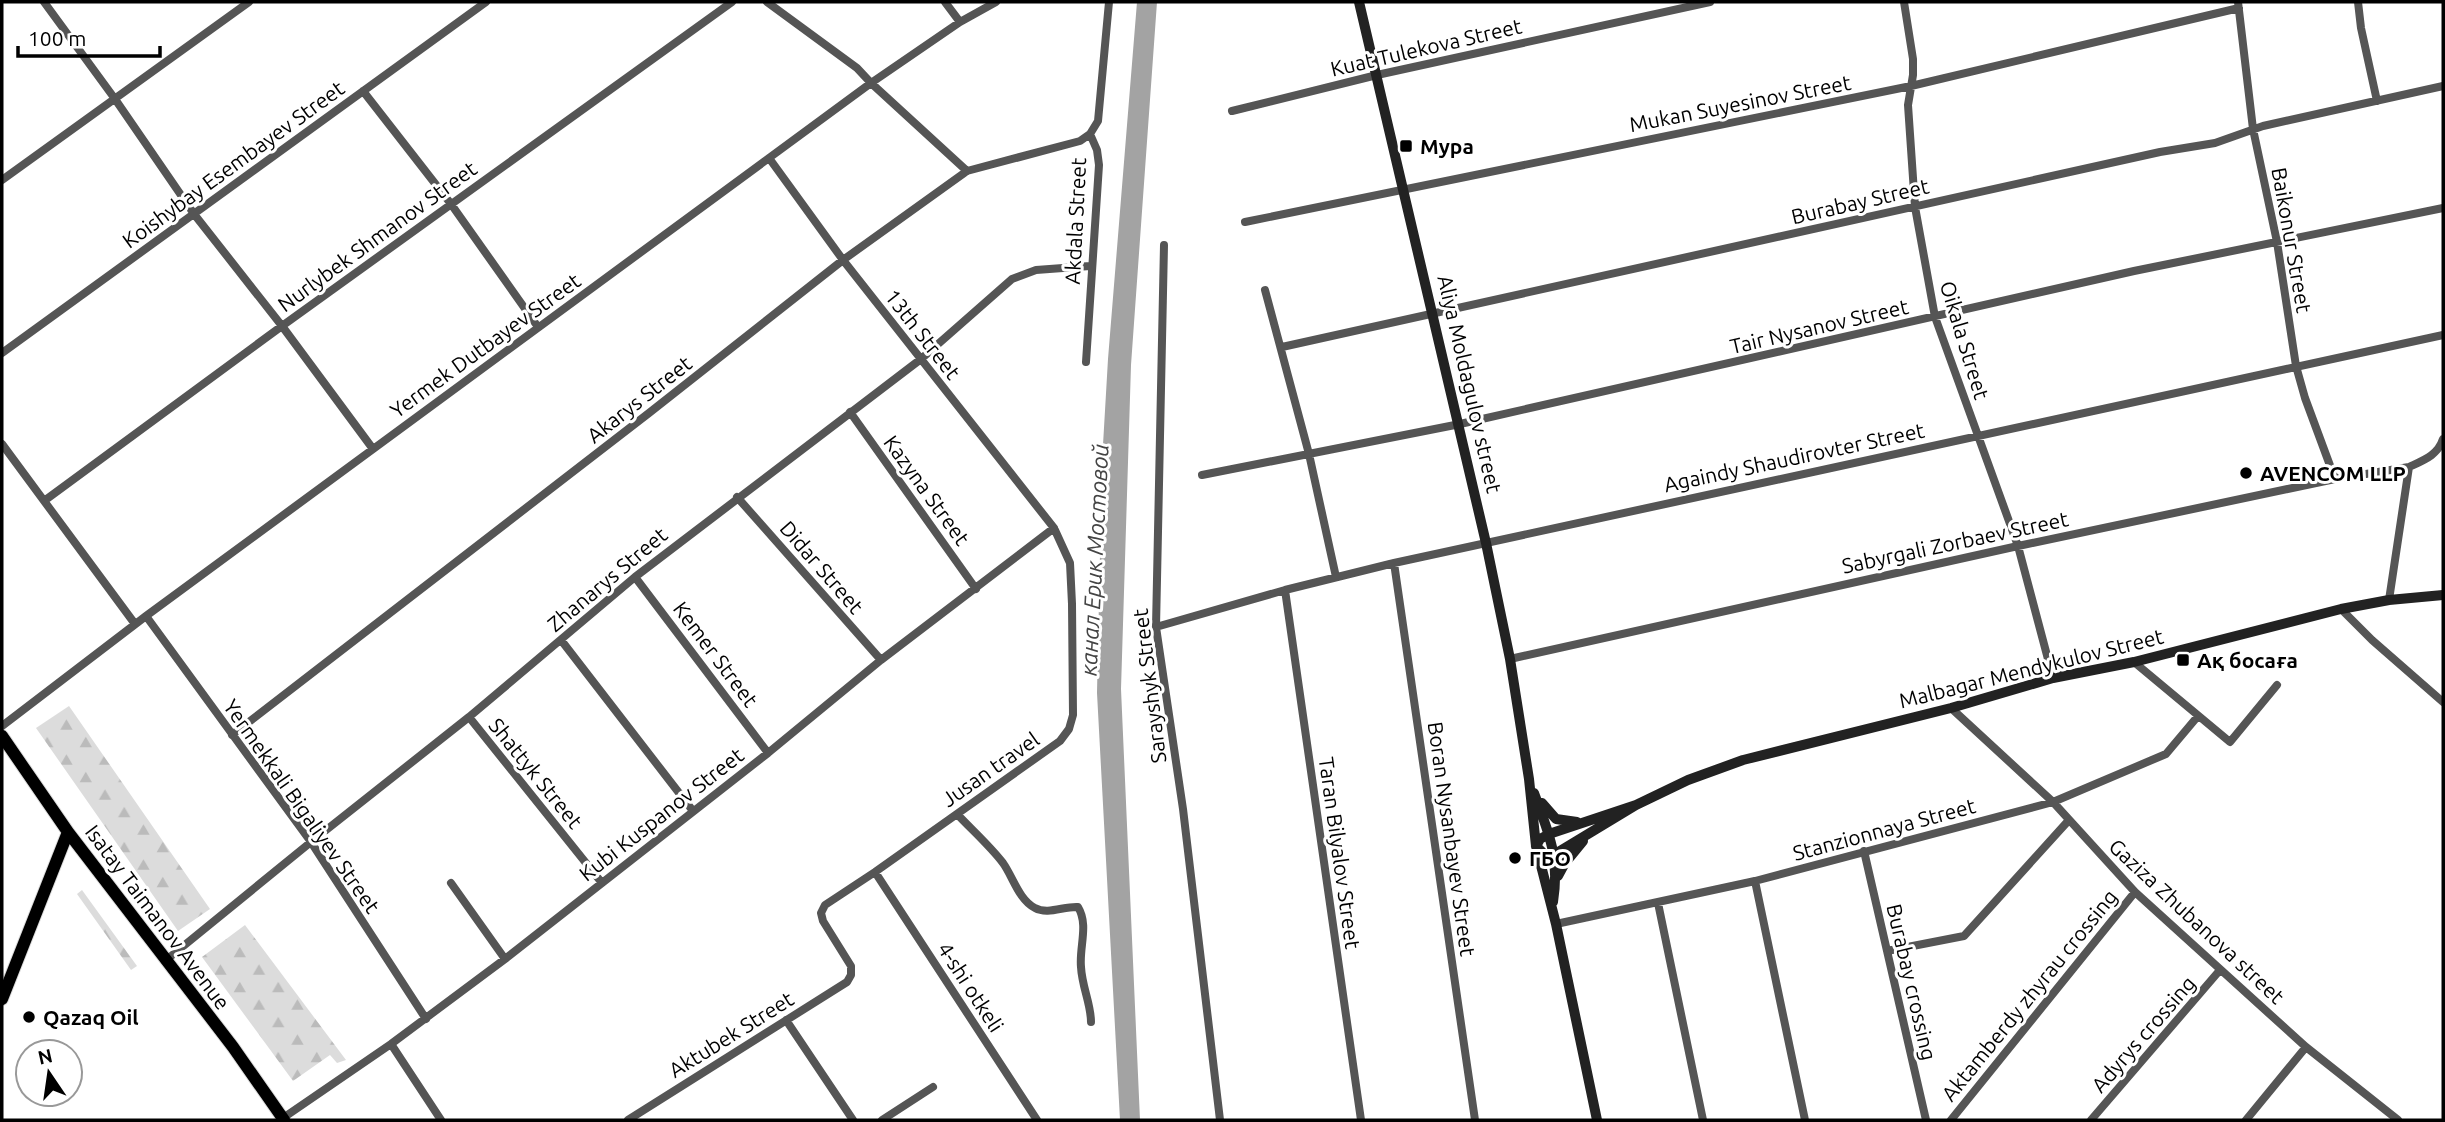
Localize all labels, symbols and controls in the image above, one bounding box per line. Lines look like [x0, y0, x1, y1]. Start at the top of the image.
street label: Kuat Tulekova Street [1328, 13, 1524, 81]
scale bar [18, 14, 159, 58]
text: 100 m [28, 26, 86, 50]
street label: Mukan Suyesinov Street [1627, 70, 1853, 136]
street label: Koishybay Esembayev Street [118, 76, 348, 252]
place label: Мура [1420, 134, 1474, 158]
marker: Мура [1398, 138, 1414, 154]
street label: Nurlybek Shmanov Street [273, 156, 481, 316]
street label: Akdala Street [1060, 157, 1090, 285]
street label: Baikonur Street [2267, 165, 2317, 315]
street label: Burabay Street [1789, 173, 1931, 229]
street label: Yermek Dutbayev Street [385, 268, 585, 422]
street label: Aliya Moldagulov street [1433, 273, 1507, 495]
street label: Oikala Street [1936, 278, 1994, 402]
street label: 13th Street [880, 284, 966, 384]
street label: Tair Nysanov Street [1727, 294, 1911, 358]
street label: Akarys Street [582, 351, 696, 447]
street label: Againdy Shaudirovter Street [1662, 418, 1926, 496]
street label: Kazyna Street [879, 431, 975, 549]
water label: канал Ерик Мостовой [1075, 443, 1113, 677]
place label: AVENCOM LLP [2260, 461, 2406, 485]
marker: AVENCOM LLP [2238, 465, 2254, 481]
street label: Sabyrgali Zorbaev Street [1840, 506, 2070, 578]
street label: Didar Street [775, 516, 869, 618]
street label: Zhanarys Street [542, 522, 672, 636]
street label: Kemer Street [669, 597, 763, 711]
street label: Sarayshyk Street [1128, 607, 1170, 765]
street label: Malbagar Mendykulov Street [1896, 624, 2166, 712]
place label: Ақ босаға [2197, 648, 2298, 672]
marker: Ақ босаға [2175, 652, 2191, 668]
street label: Yermekkali Bigaliyev Street [219, 695, 385, 917]
street label: Shattyk Street [484, 713, 588, 833]
street label: Boran Nysanbayev Street [1424, 720, 1480, 958]
street label: Jusan travel [937, 727, 1043, 811]
street label: Kubi Kuspanov Street [574, 742, 748, 886]
street label: Taran Bilyalov Street [1315, 756, 1365, 950]
street label: Stanzionnaya Street [1790, 793, 1978, 865]
street label: Isatay Taimanov Avenue [81, 820, 235, 1014]
street label: Gaziza Zhubanova street [2105, 834, 2289, 1008]
place label: ГБО [1529, 846, 1571, 870]
marker: ГБО [1507, 850, 1523, 866]
street label: Aktamberdy zhyrau crossing [1936, 885, 2122, 1105]
street label: Burabay crossing [1882, 902, 1942, 1062]
street label: 4-shi otkeli [933, 938, 1009, 1036]
street label: Adyrys crossing [2086, 971, 2200, 1097]
street label: Aktubek Street [664, 986, 798, 1082]
place label: Qazaq Oil [43, 1005, 139, 1029]
marker: Qazaq Oil [21, 1009, 37, 1025]
north arrow [14, 1038, 84, 1108]
text: N [36, 1044, 55, 1069]

